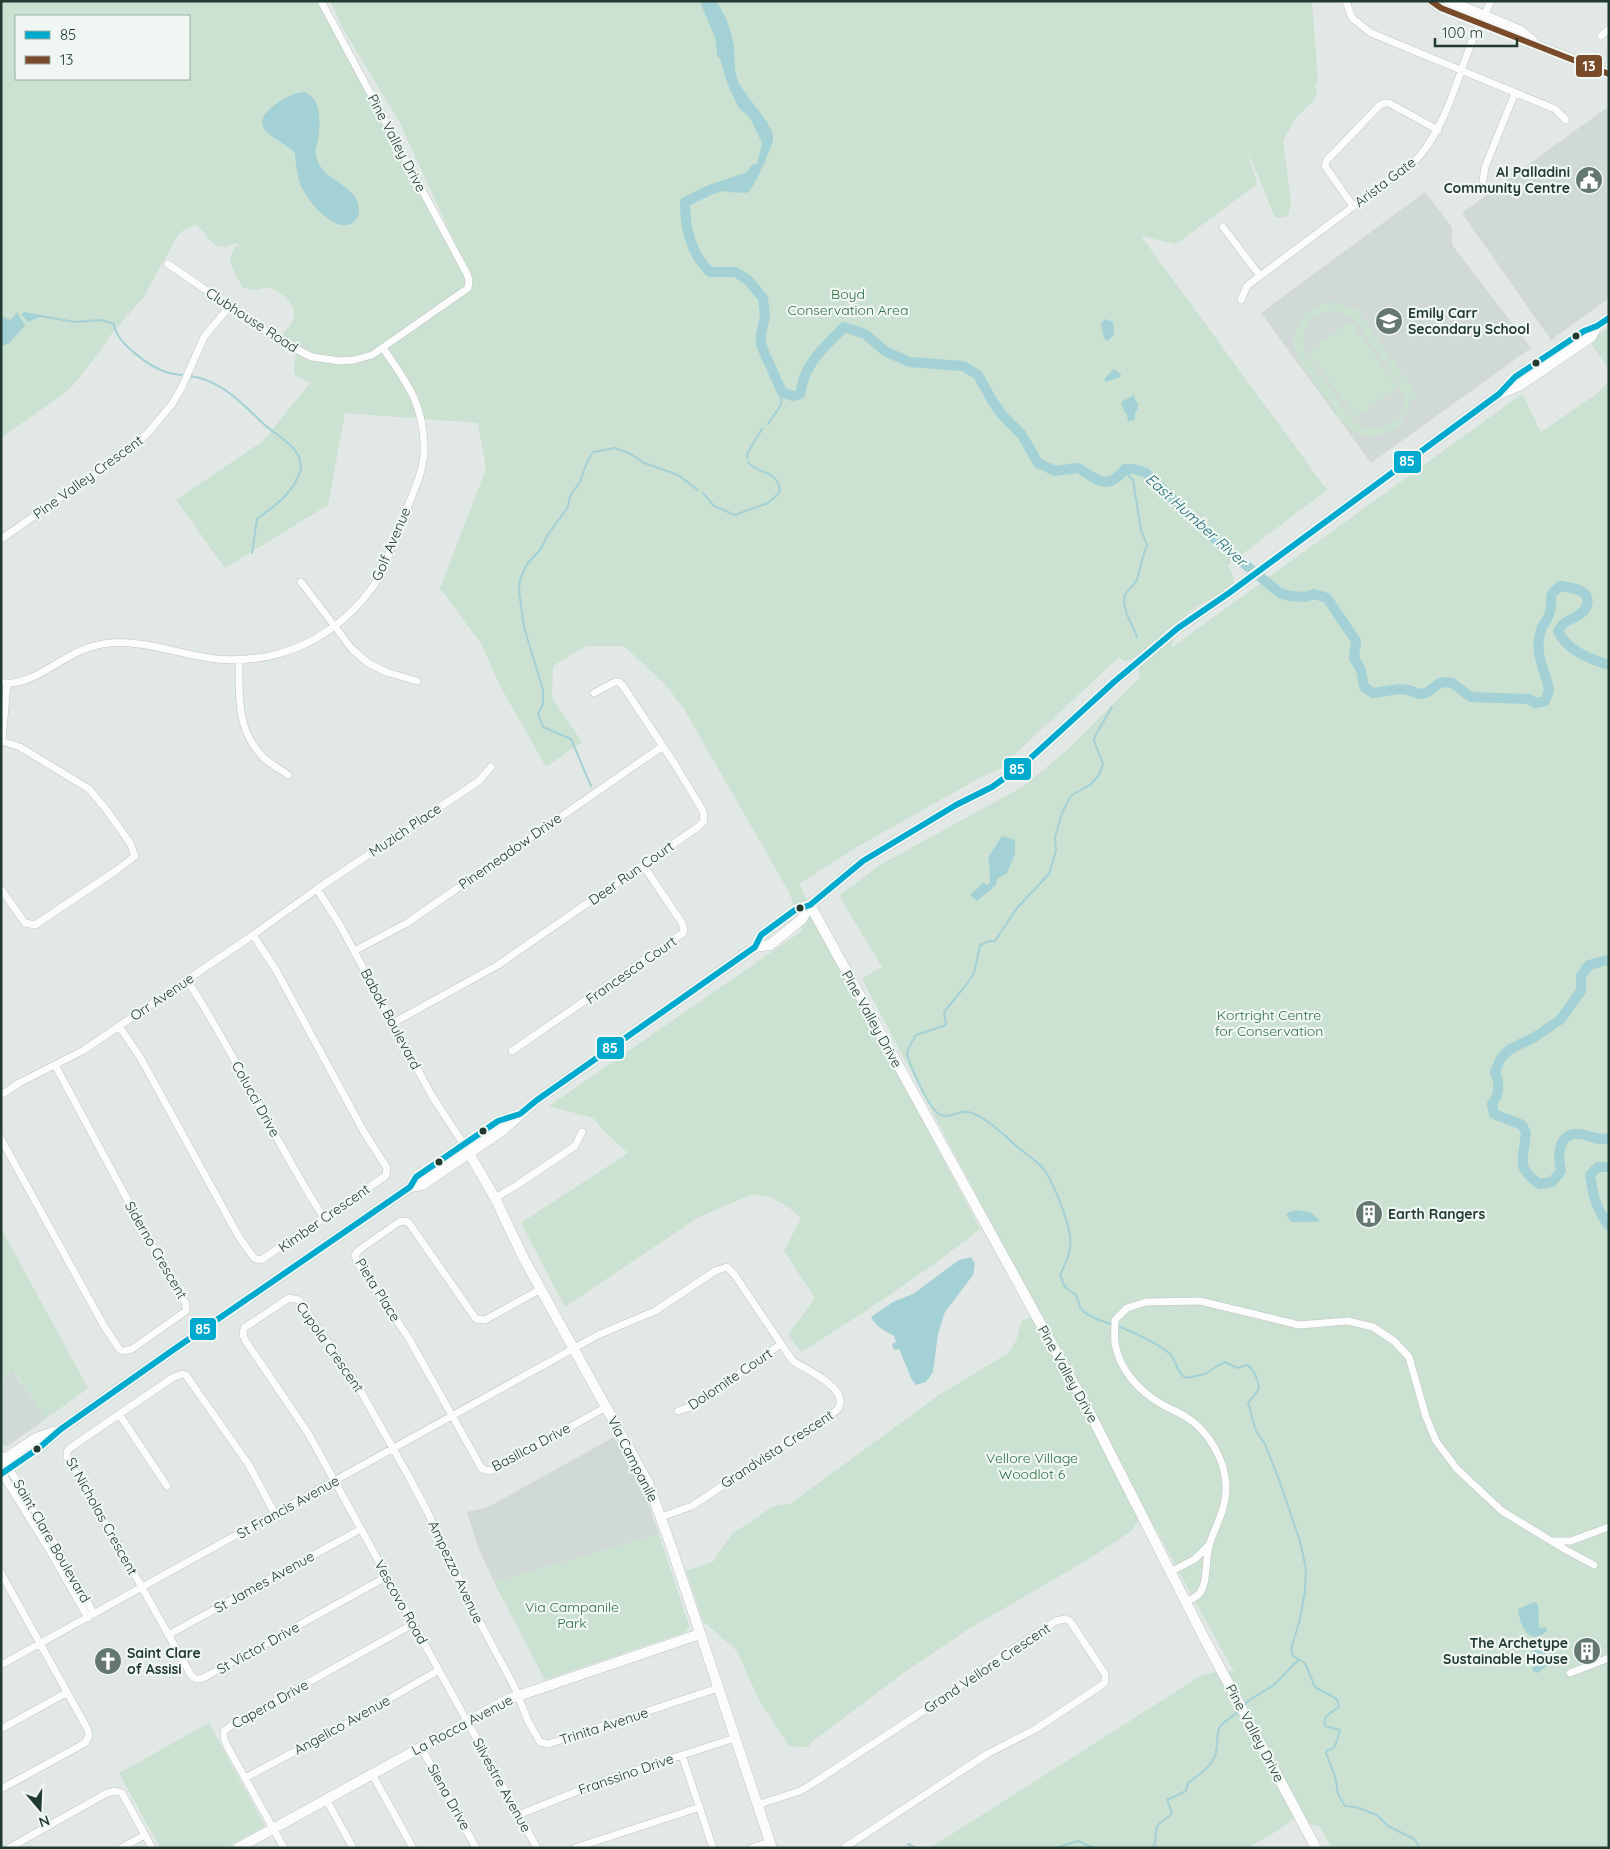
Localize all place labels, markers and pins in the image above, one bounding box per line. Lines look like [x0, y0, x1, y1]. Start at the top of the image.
place label: Al Palladini Community Centre [1444, 163, 1570, 197]
public building icon: Al Palladini Community Centre [1574, 165, 1604, 195]
place label: Emily Carr Secondary School [1408, 304, 1530, 338]
school or university icon: Emily Carr Secondary School [1374, 306, 1404, 336]
unlabelled marker [1571, 331, 1581, 341]
unlabelled marker [1531, 358, 1541, 368]
unlabelled marker [795, 903, 805, 913]
unlabelled marker [478, 1126, 488, 1136]
unlabelled marker [434, 1157, 444, 1167]
building icon: Earth Rangers [1354, 1199, 1384, 1229]
place label: Earth Rangers [1388, 1205, 1486, 1223]
unlabelled marker [32, 1444, 42, 1454]
place label: The Archetype Sustainable House [1443, 1634, 1568, 1668]
building icon: The Archetype Sustainable House [1572, 1636, 1602, 1666]
place label: Saint Clare of Assisi [127, 1644, 201, 1678]
church icon: Saint Clare of Assisi [93, 1646, 123, 1676]

